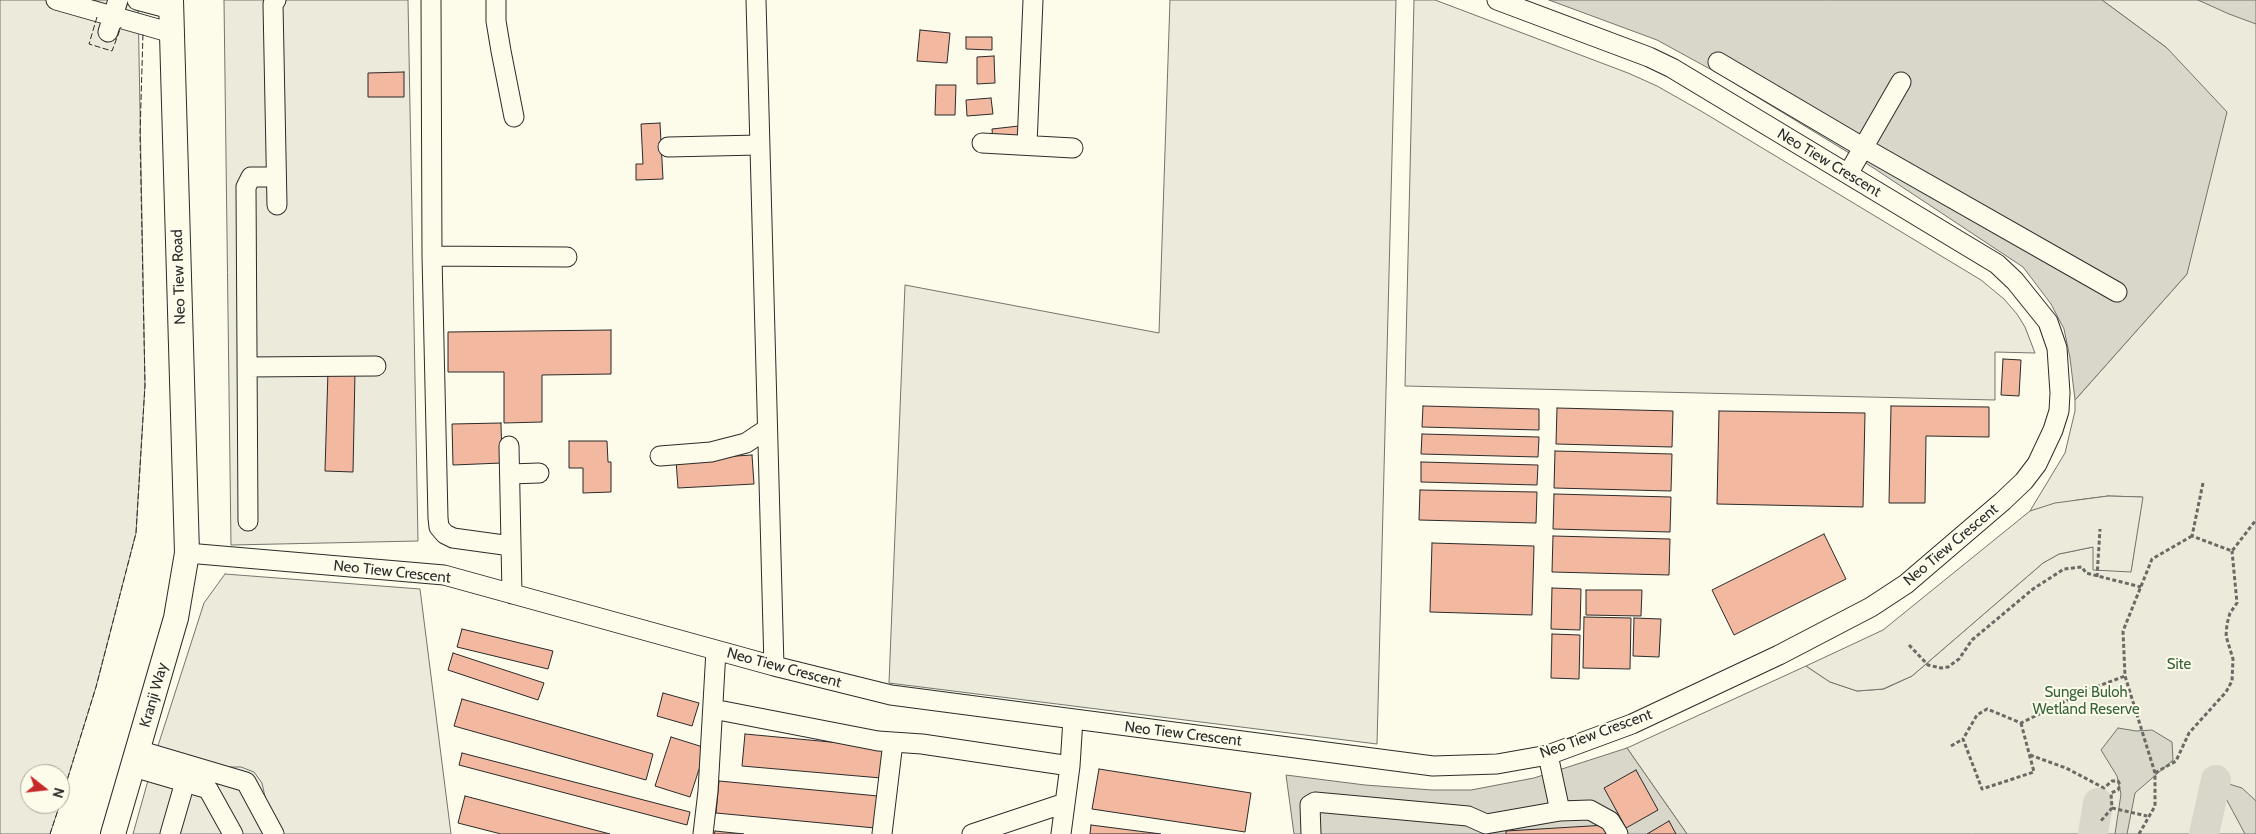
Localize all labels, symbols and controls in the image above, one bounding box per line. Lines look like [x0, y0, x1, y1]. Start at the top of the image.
street label: Neo Tiew Crescent [1774, 125, 1884, 201]
street label: Neo Tiew Road [168, 229, 190, 325]
street label: Neo Tiew Crescent [1900, 500, 2002, 590]
street label: Neo Tiew Crescent [332, 557, 452, 587]
street label: Neo Tiew Crescent [725, 644, 843, 692]
park label: Site [2167, 656, 2191, 674]
street label: Kranji Way [136, 661, 172, 729]
park label: Sungei Buloh Wetland Reserve [2032, 684, 2140, 719]
street label: Neo Tiew Crescent [1538, 705, 1654, 763]
street label: Neo Tiew Crescent [1123, 718, 1243, 750]
north arrow [20, 764, 70, 814]
text: N [48, 786, 68, 800]

